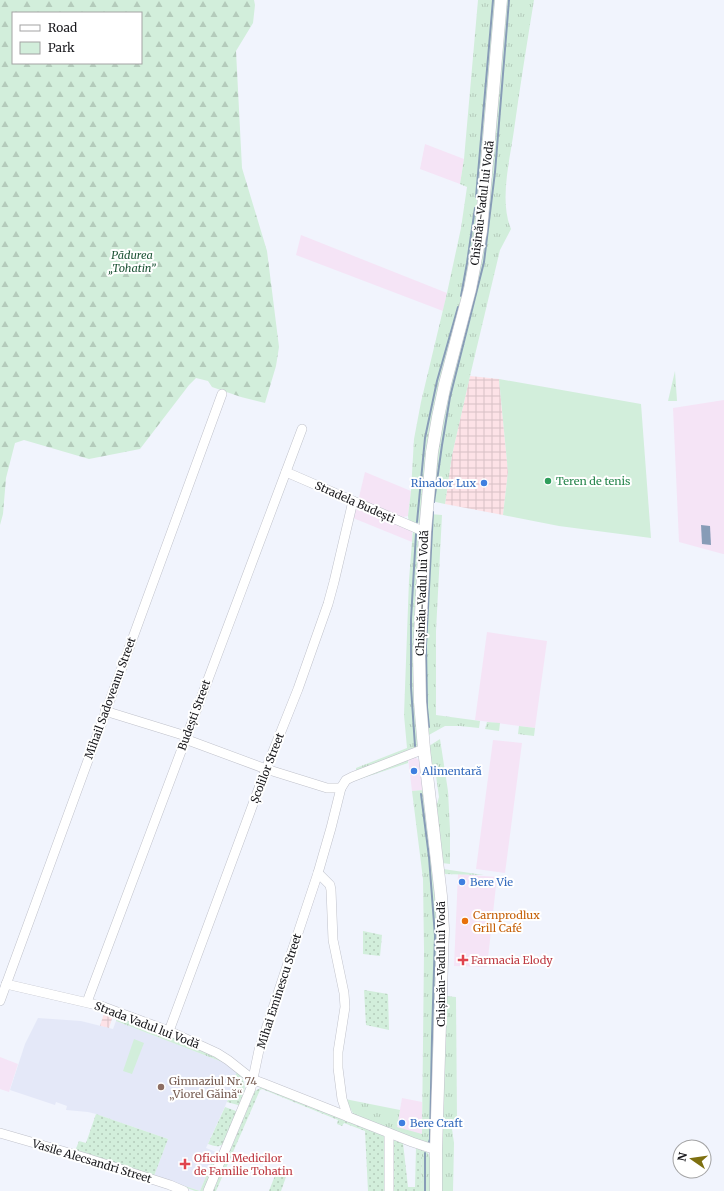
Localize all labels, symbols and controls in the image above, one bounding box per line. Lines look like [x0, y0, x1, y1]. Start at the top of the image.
legend [12, 12, 142, 64]
text: Road [48, 20, 77, 35]
text: Park [48, 40, 75, 55]
street label: Chișinău-Vadul lui Vodă [467, 140, 497, 266]
park label: Pădurea „Tohatin” [108, 248, 157, 275]
place label: Teren de tenis [556, 474, 630, 488]
place label: Rinador Lux [411, 476, 476, 490]
marker: Teren de tenis [543, 476, 553, 486]
street label: Stradela Budești [313, 478, 398, 526]
marker: Rinador Lux [479, 478, 489, 488]
street label: Chișinău-Vadul lui Vodă [413, 530, 431, 656]
street label: Mihail Sadoveanu Street [81, 634, 139, 761]
street label: Budești Street [175, 677, 214, 752]
street label: Școlilor Street [247, 730, 287, 805]
place label: Alimentară [421, 764, 482, 778]
marker: Alimentară [409, 766, 419, 776]
place label: Bere Vie [470, 875, 513, 889]
marker: Bere Vie [457, 877, 467, 887]
street label: Chișinău-Vadul lui Vodă [434, 901, 448, 1027]
place label: Carnprodlux Grill Café [473, 908, 540, 935]
marker: Carnprodlux Grill Café [460, 916, 470, 926]
street label: Mihai Eminescu Street [254, 931, 304, 1050]
place label: Farmacia Elody [471, 953, 553, 967]
marker: Farmacia Elody [458, 955, 468, 965]
street label: Strada Vadul lui Vodă [93, 999, 202, 1052]
place label: Gimnaziul Nr. 74 „Viorel Găină“ [169, 1074, 257, 1101]
marker: Gimnaziul Nr. 74 „Viorel Găină“ [156, 1082, 166, 1092]
place label: Bere Craft [410, 1116, 464, 1130]
marker: Bere Craft [397, 1118, 407, 1128]
street label: Vasile Alecsandri Street [30, 1136, 154, 1186]
north arrow [672, 1139, 712, 1179]
place label: Oficiul Medicilor de Familie Tohatin [194, 1151, 294, 1178]
text: N [674, 1151, 690, 1163]
marker: Oficiul Medicilor de Familie Tohatin [179, 1158, 191, 1170]

